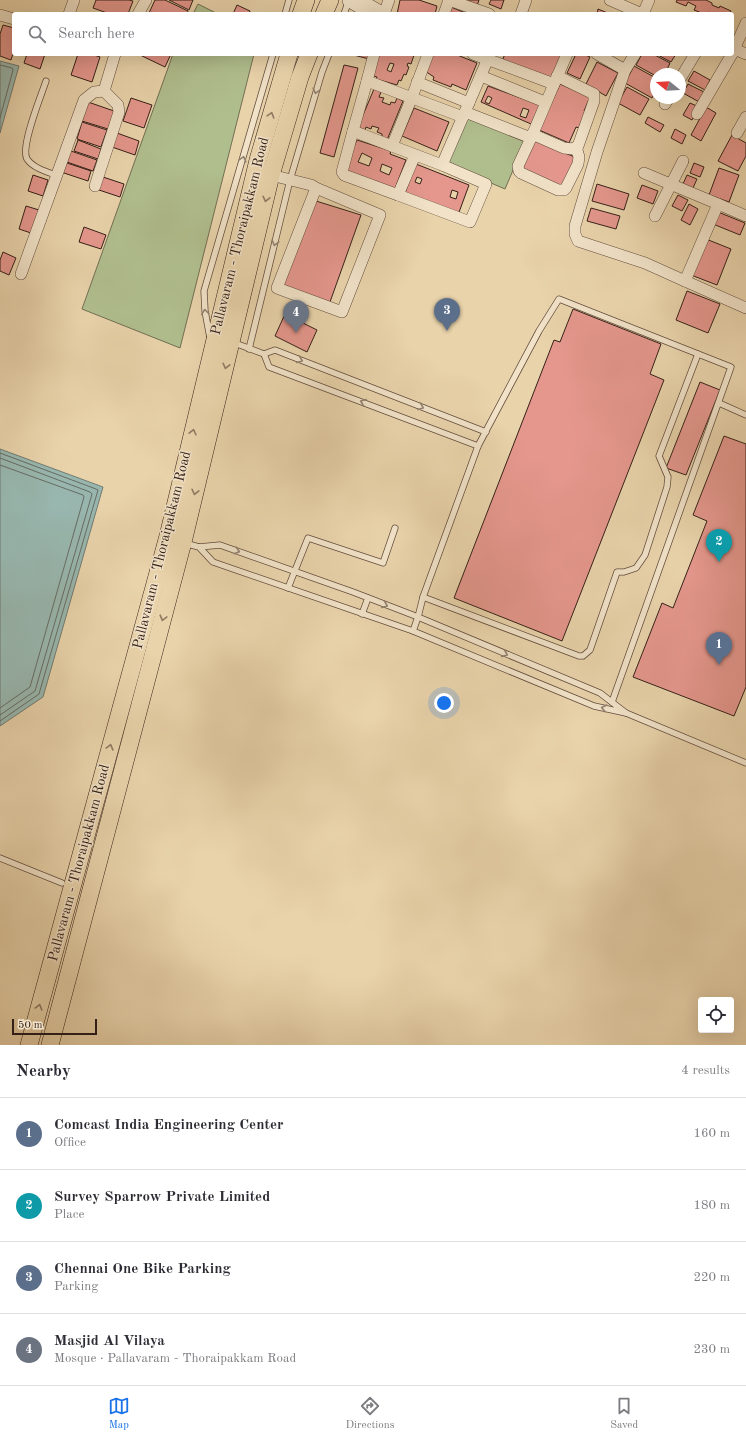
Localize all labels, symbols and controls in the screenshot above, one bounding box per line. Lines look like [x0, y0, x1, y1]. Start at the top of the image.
search box [12, 12, 734, 56]
icon: search [26, 23, 48, 45]
text: Search here [58, 27, 135, 42]
north arrow [650, 68, 686, 104]
one-way arrow [312, 87, 321, 94]
one-way arrow [266, 112, 275, 119]
street label: Pallavaram - Thoraipakkam Road [209, 136, 271, 336]
one-way arrow [238, 156, 247, 163]
one-way arrow [262, 195, 270, 202]
one-way arrow [271, 240, 280, 247]
pin: 3 [434, 298, 460, 331]
pin: 4 [283, 300, 309, 333]
one-way arrow [201, 309, 210, 315]
one-way arrow [296, 356, 303, 364]
one-way arrow [222, 363, 230, 369]
one-way arrow [360, 399, 367, 407]
one-way arrow [418, 402, 425, 410]
one-way arrow [188, 428, 197, 435]
street label: Pallavaram - Thoraipakkam Road [131, 450, 193, 650]
one-way arrow [191, 489, 199, 495]
pin: 2 [706, 529, 732, 562]
one-way arrow [233, 546, 240, 555]
one-way arrow [382, 600, 389, 608]
one-way arrow [159, 614, 168, 621]
pin: 1 [706, 632, 732, 665]
one-way arrow [501, 649, 509, 657]
your location [434, 693, 454, 713]
one-way arrow [600, 704, 607, 712]
one-way arrow [106, 744, 114, 750]
street label: Pallavaram - Thoraipakkam Road [46, 763, 112, 963]
map controls [698, 997, 734, 1033]
button: locate [698, 997, 734, 1033]
one-way arrow [34, 1004, 43, 1011]
scale bar [12, 1017, 97, 1036]
text: 50 m [18, 1020, 43, 1031]
text: Nearby [16, 1063, 71, 1080]
text: 4 results [681, 1064, 730, 1077]
text: Comcast India Engineering Center [54, 1118, 284, 1133]
text: 1 [25, 1127, 33, 1140]
text: 160 m [693, 1127, 730, 1140]
text: Office [54, 1136, 86, 1149]
text: Survey Sparrow Private Limited [54, 1190, 270, 1205]
text: 2 [25, 1199, 33, 1212]
text: 180 m [693, 1199, 730, 1212]
text: Place [54, 1208, 84, 1221]
text: Chennai One Bike Parking [54, 1262, 231, 1277]
text: 3 [25, 1271, 33, 1284]
text: 220 m [693, 1271, 730, 1284]
text: Parking [54, 1280, 98, 1293]
text: Masjid Al Vilaya [54, 1334, 165, 1349]
text: 4 [25, 1343, 33, 1356]
text: 230 m [693, 1343, 730, 1356]
text: Mosque · Pallavaram - Thoraipakkam Road [54, 1352, 296, 1365]
tab: Map [108, 1395, 130, 1433]
tab: Directions [346, 1395, 394, 1433]
tab: Saved [610, 1395, 638, 1433]

